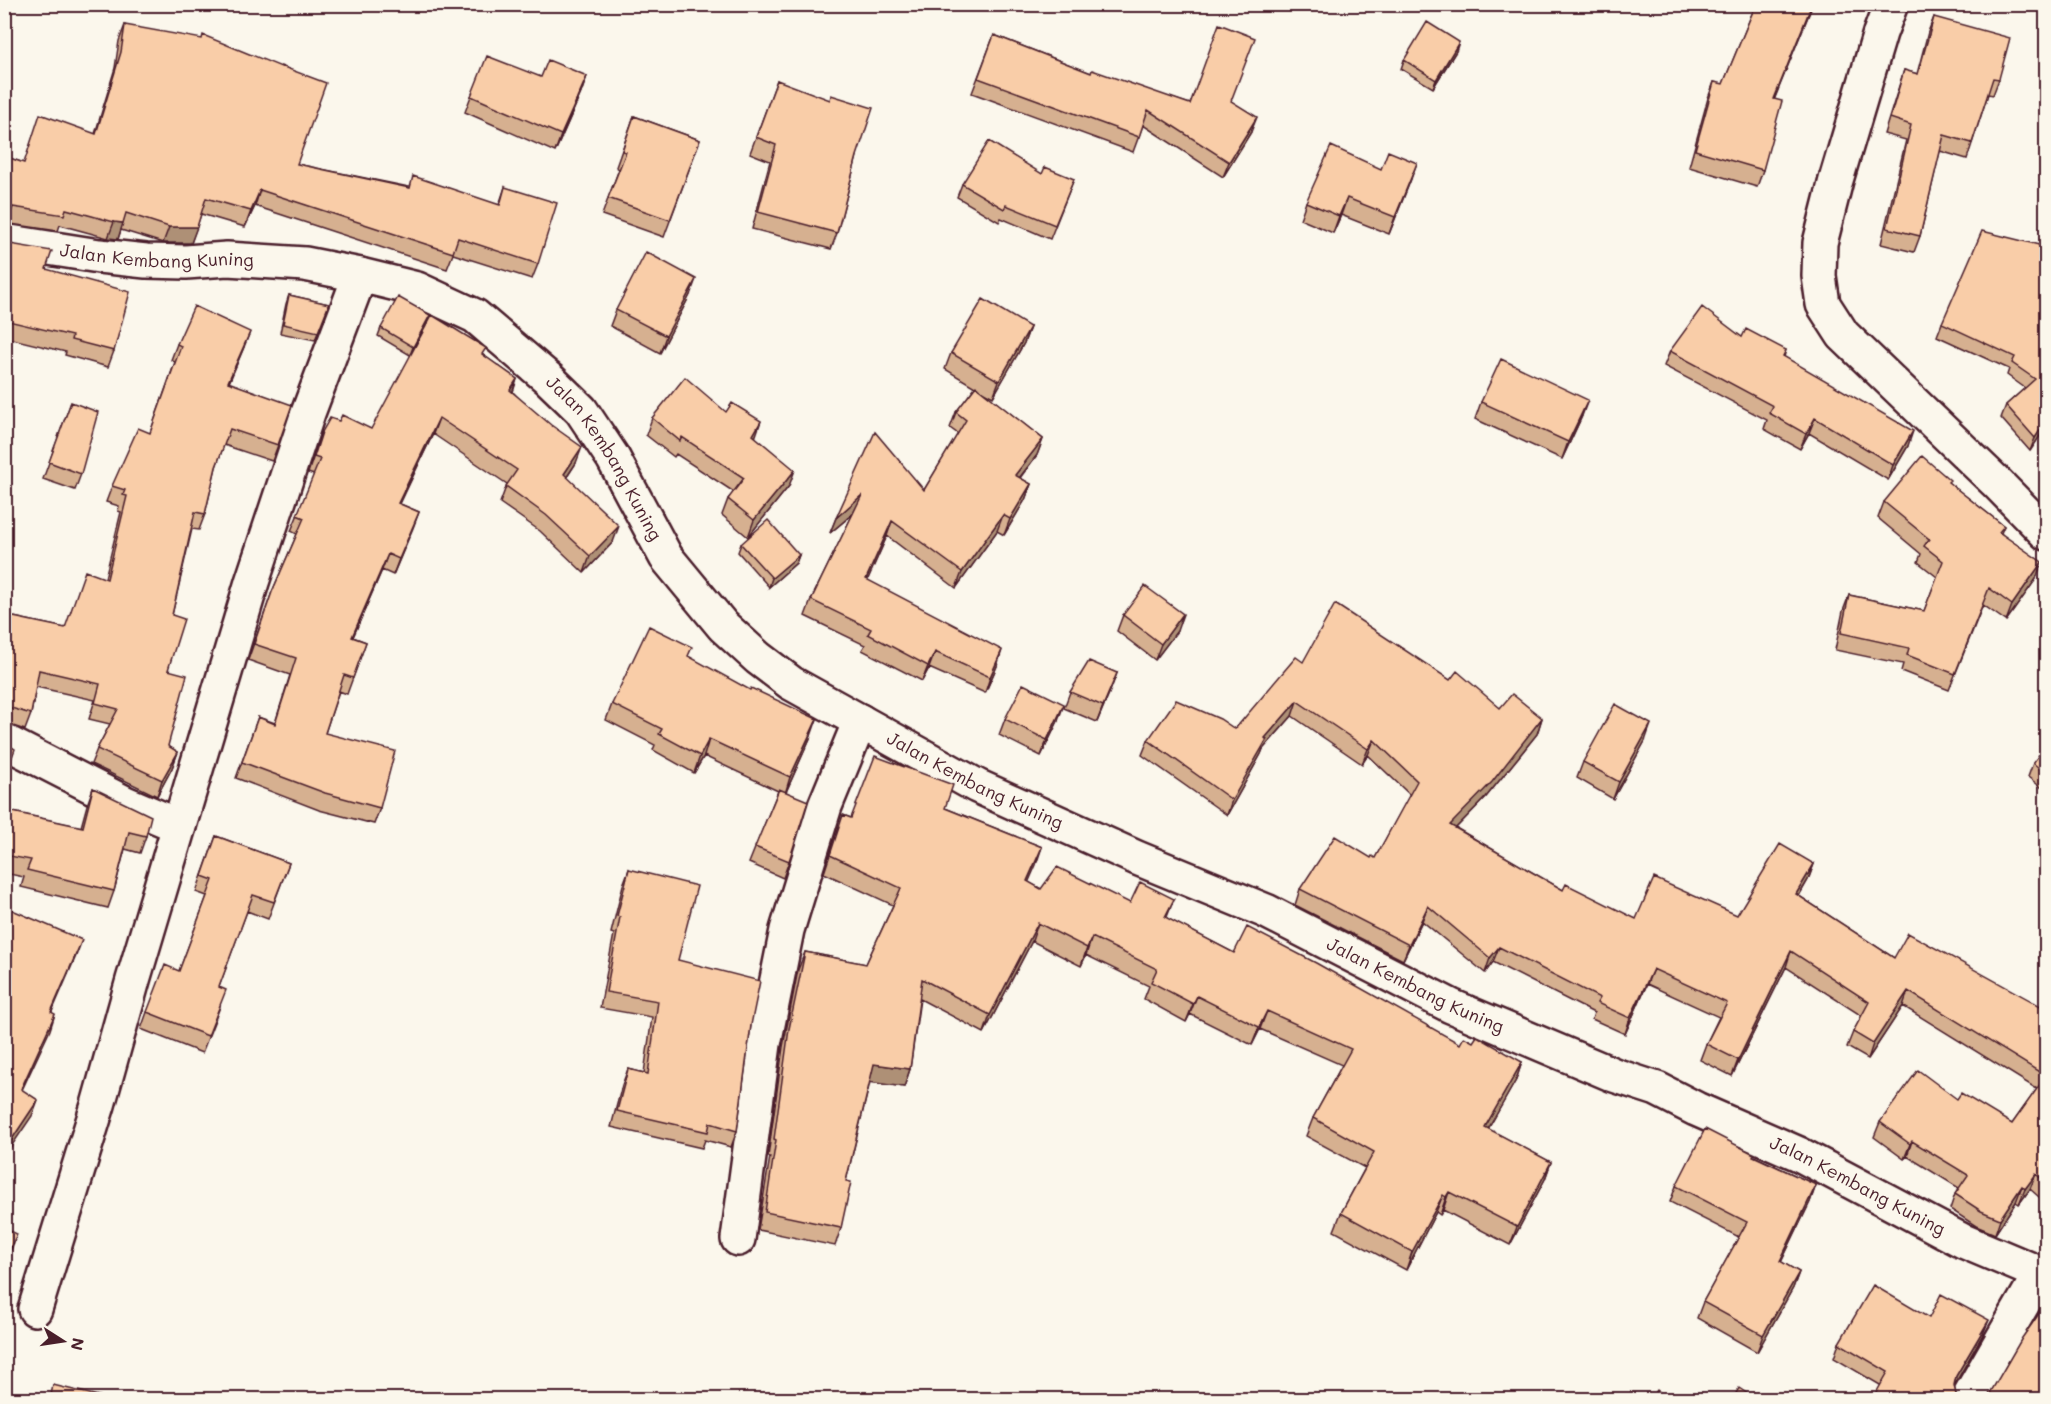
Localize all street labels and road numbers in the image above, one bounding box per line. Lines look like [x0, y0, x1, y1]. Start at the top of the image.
street label: Jalan Kembang Kuning [58, 237, 255, 273]
street label: Jalan Kembang Kuning [541, 370, 668, 545]
street label: Jalan Kembang Kuning [883, 725, 1067, 834]
street label: Jalan Kembang Kuning [1323, 931, 1508, 1038]
street label: Jalan Kembang Kuning [1766, 1130, 1950, 1241]

